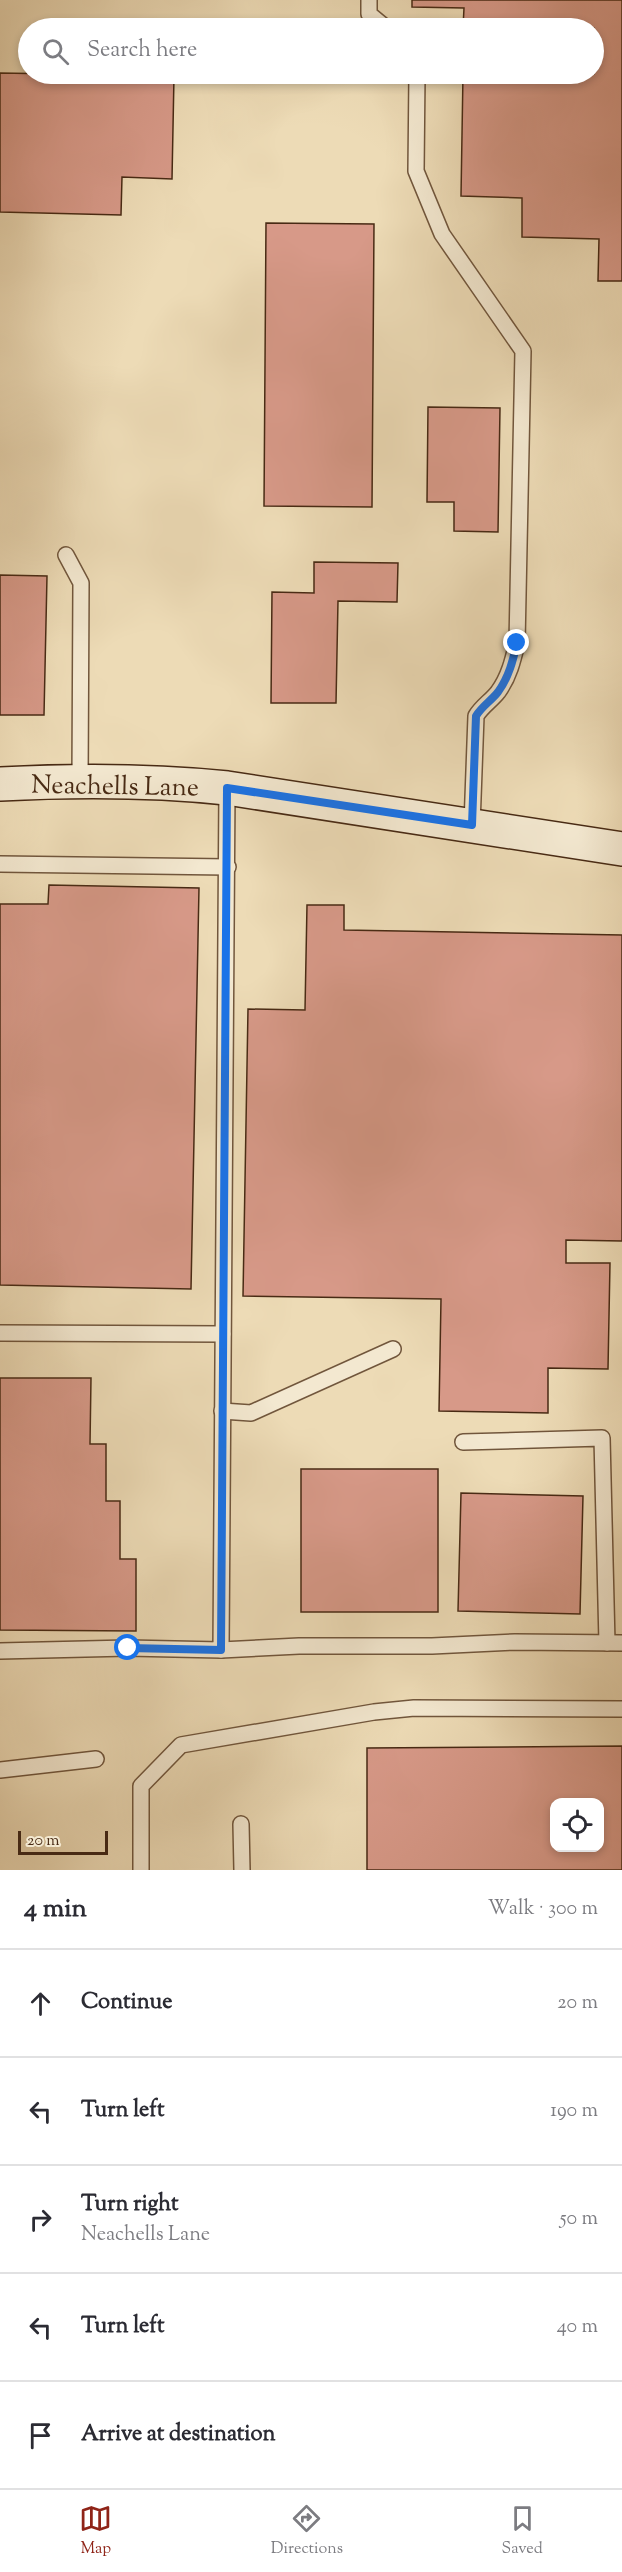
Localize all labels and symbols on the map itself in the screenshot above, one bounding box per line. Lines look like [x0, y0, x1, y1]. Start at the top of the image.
route end [503, 629, 529, 655]
street label: Neachells Lane [31, 768, 199, 807]
route start [114, 1634, 140, 1660]
scale bar [18, 1828, 108, 1856]

